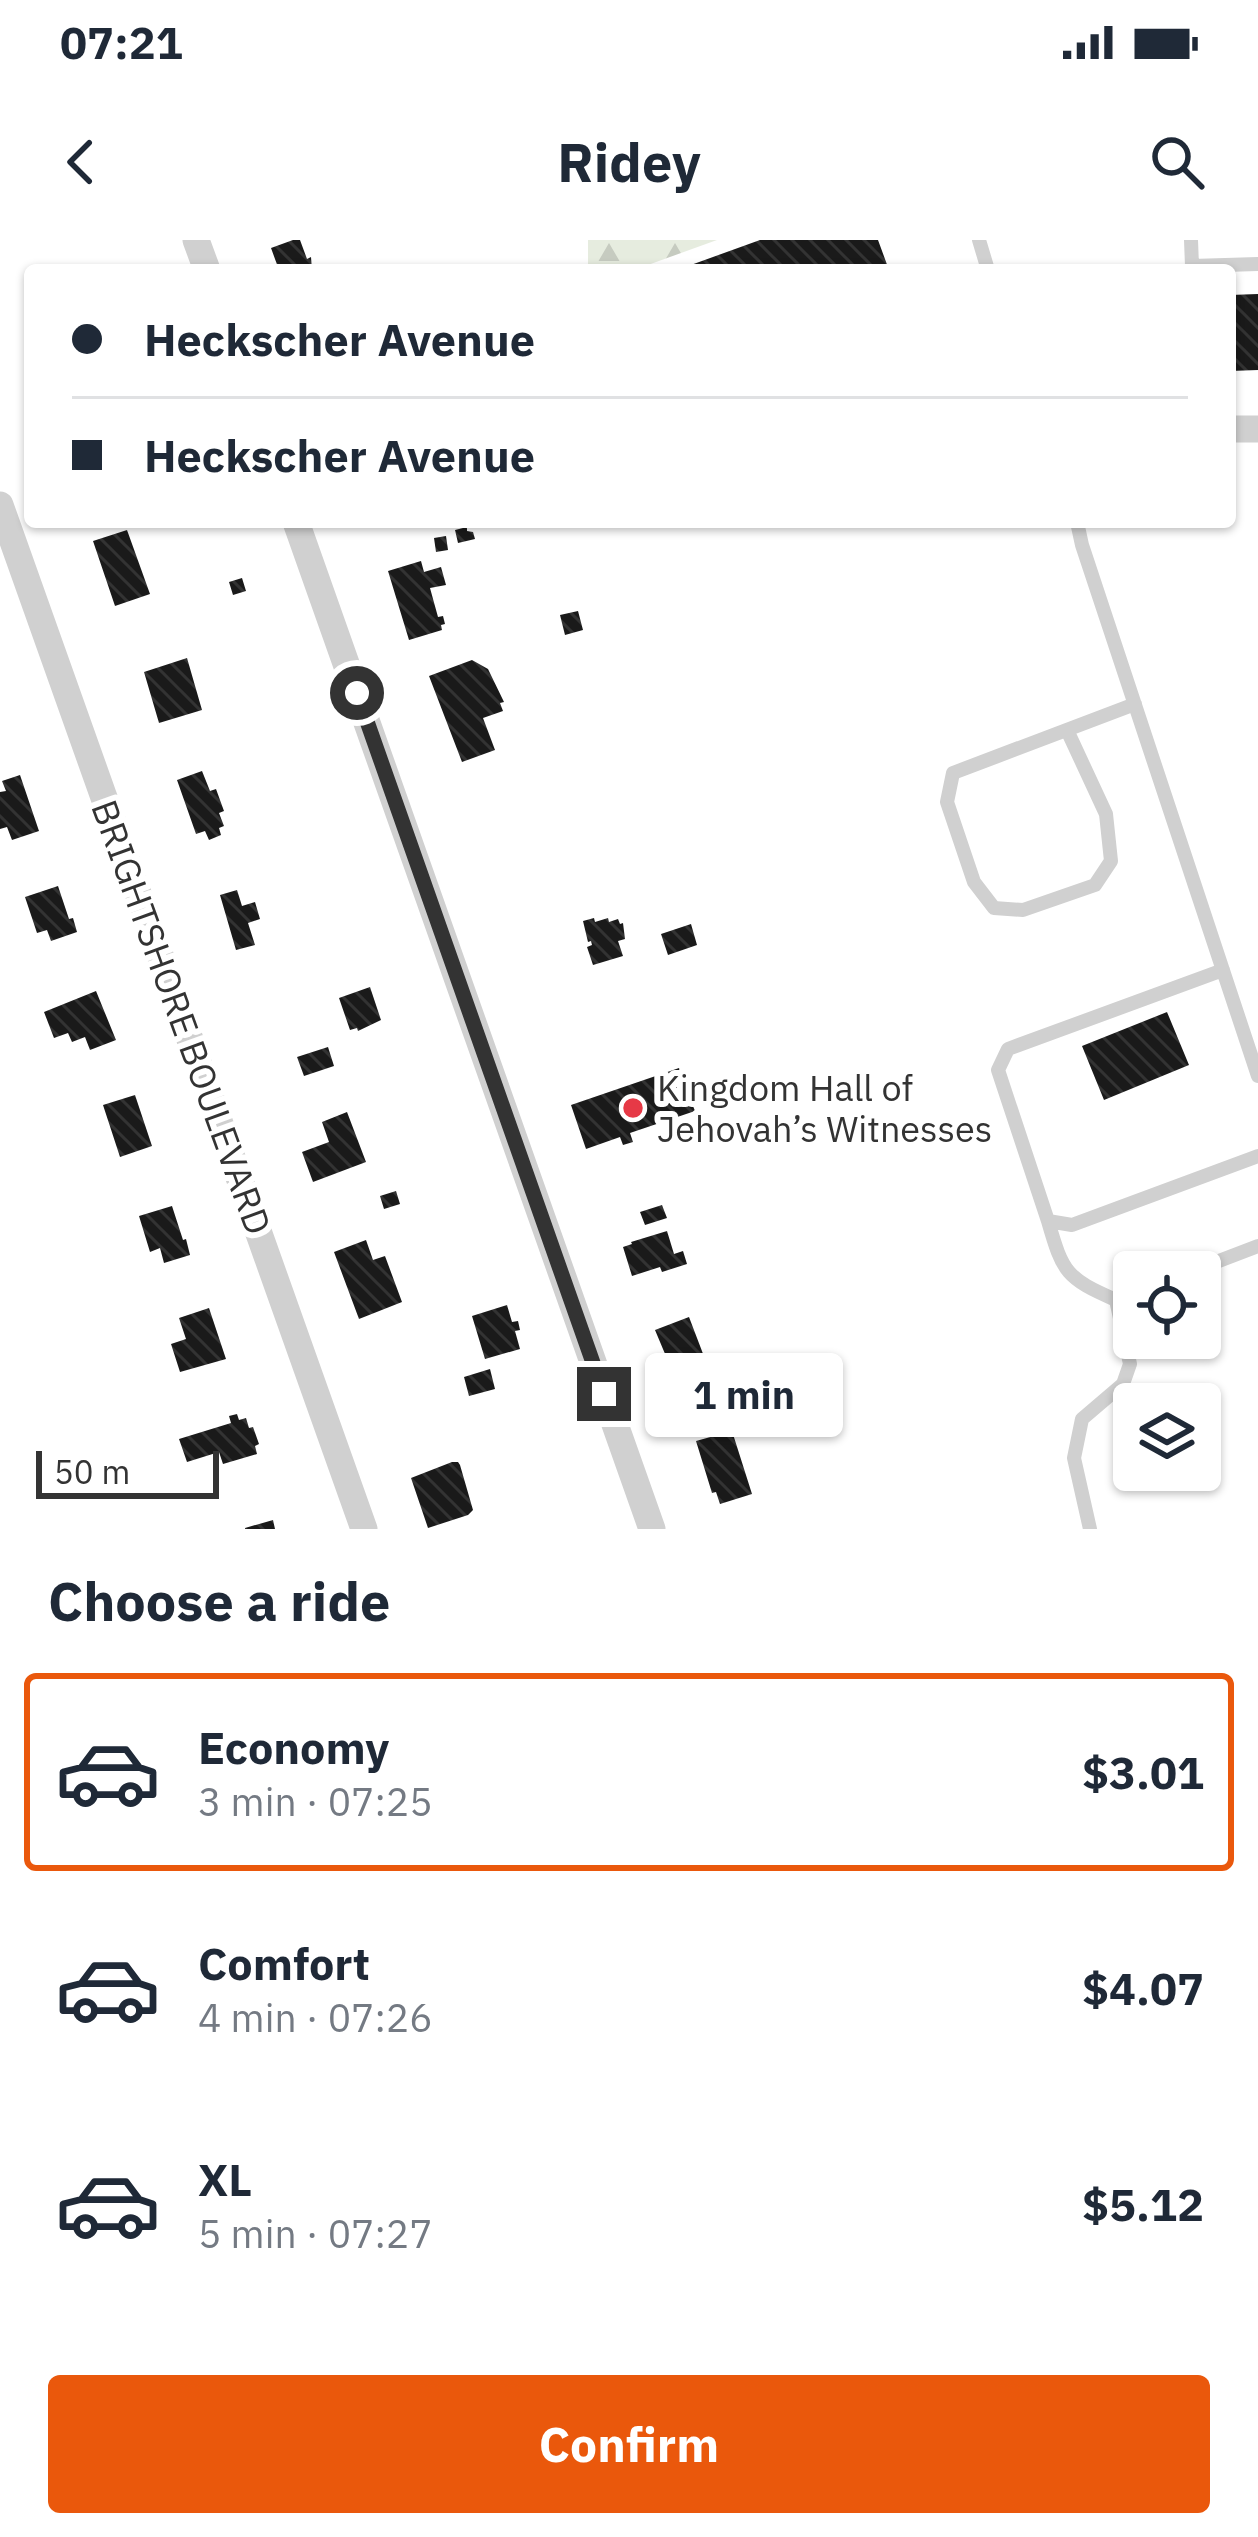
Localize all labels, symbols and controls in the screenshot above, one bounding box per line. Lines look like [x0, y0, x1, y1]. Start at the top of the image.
text: 07:21 [60, 13, 183, 71]
text: Ridey [557, 127, 701, 197]
icon: back [48, 129, 114, 195]
icon: search [1144, 129, 1210, 195]
text: Heckscher Avenue [144, 310, 535, 368]
text: Heckscher Avenue [144, 426, 535, 484]
route start [330, 666, 384, 720]
street label: BRIGHTSHORE BOULEVARD [81, 793, 283, 1241]
place label: Kingdom Hall of Jehovah’s Witnesses [657, 1064, 992, 1152]
marker: Kingdom Hall of Jehovah’s Witnesses [620, 1095, 646, 1121]
map controls [1113, 1251, 1221, 1491]
button: locate [1113, 1251, 1221, 1359]
callout: 1 min [646, 1352, 844, 1436]
route end [577, 1367, 631, 1421]
text: 1 min [693, 1369, 795, 1420]
button: layers [1113, 1383, 1221, 1491]
scale bar [36, 1445, 219, 1498]
text: 50 m [54, 1450, 130, 1493]
text: Choose a ride [48, 1566, 390, 1636]
icon: car [54, 1718, 162, 1826]
text: Economy [198, 1718, 389, 1776]
text: $3.01 [1082, 1743, 1204, 1801]
text: 3 min · 07:25 [198, 1776, 433, 1827]
icon: car [54, 1934, 162, 2042]
text: Comfort [198, 1934, 370, 1992]
text: $4.07 [1082, 1959, 1204, 2017]
text: 4 min · 07:26 [198, 1992, 433, 2043]
icon: car [54, 2150, 162, 2258]
text: XL [198, 2150, 252, 2208]
text: $5.12 [1082, 2175, 1204, 2233]
text: 5 min · 07:27 [198, 2208, 433, 2259]
button: Confirm [48, 2375, 1210, 2513]

